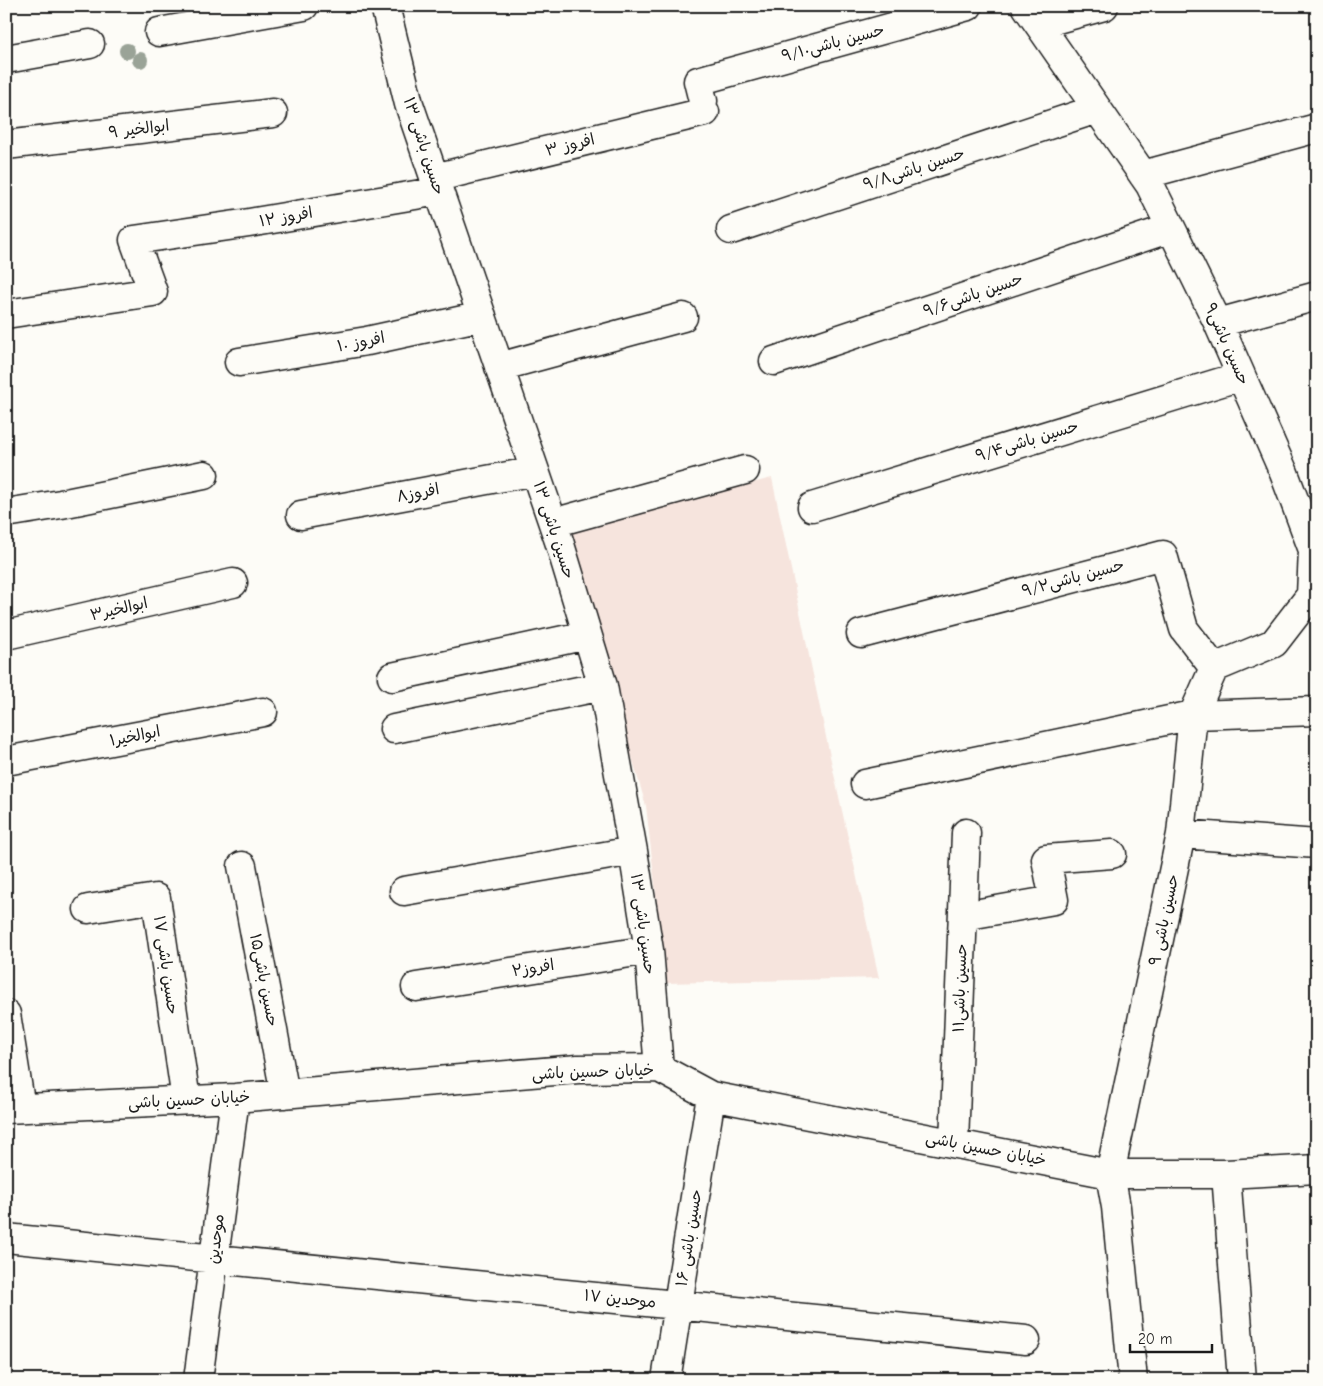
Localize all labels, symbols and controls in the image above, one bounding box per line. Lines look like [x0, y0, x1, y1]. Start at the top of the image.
street label: حسین باشی۹/۱۰ [780, 21, 887, 66]
street label: حسین باشی ۱۳ [399, 95, 448, 197]
street label: ابوالخیر ۹ [108, 116, 170, 143]
street label: افروز ۳ [543, 130, 597, 160]
street label: حسین باشی۹/۸ [861, 144, 967, 195]
street label: افروز ۱۲ [258, 203, 314, 231]
street label: حسین باشی۹/۶ [921, 270, 1026, 321]
street label: حسین باشی۹ [1200, 300, 1253, 388]
street label: افروز ۱۰ [336, 329, 386, 355]
street label: حسین باشی۹/۴ [973, 417, 1081, 466]
street label: حسین باشی ۱۳ [529, 479, 578, 581]
street label: افروز۸ [395, 480, 441, 506]
street label: حسین باشی۹/۲ [1020, 556, 1126, 601]
street label: ابوالخیر۳ [88, 594, 150, 625]
street label: ابوالخیر۱ [108, 722, 162, 751]
street label: حسین باشی ۱۳ [626, 872, 659, 976]
street label: حسین باشی ۹ [1146, 873, 1183, 967]
street label: حسین باشی ۱۷ [149, 914, 182, 1016]
street label: حسین باشی۱۵ [245, 932, 282, 1028]
street label: حسین باشی۱۱ [949, 943, 972, 1033]
street label: افروز۲ [510, 956, 556, 980]
street label: خیابان حسین باشی [532, 1061, 654, 1084]
street label: خیابان حسین باشی [127, 1088, 251, 1113]
street label: خیابان حسین باشی [924, 1128, 1048, 1170]
street label: حسین باشی ۱۶ [672, 1188, 707, 1288]
street label: موحدین [204, 1213, 229, 1265]
street label: موحدین ۱۷ [583, 1286, 657, 1313]
scale bar [1130, 1321, 1213, 1353]
text: 20 m [1138, 1330, 1172, 1348]

